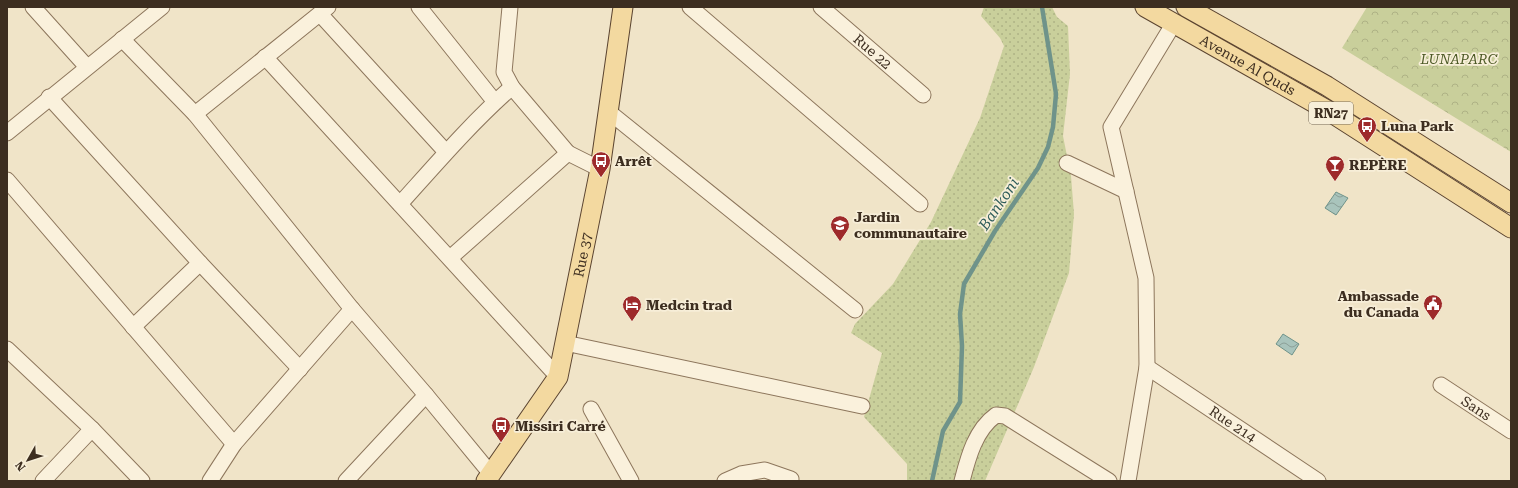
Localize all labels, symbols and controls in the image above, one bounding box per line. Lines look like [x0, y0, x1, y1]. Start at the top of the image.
street label: Rue 22 [850, 31, 895, 72]
street label: Avenue Al Quds [1197, 32, 1299, 99]
park label: LUNAPARC [1419, 51, 1498, 67]
road number: RN27 [1309, 102, 1353, 124]
bus stop icon: Luna Park [1356, 115, 1378, 143]
place label: Luna Park [1381, 118, 1454, 134]
bus stop icon: Arrêt [590, 150, 612, 178]
place label: Arrêt [615, 153, 652, 169]
bar icon: REPÈRE [1324, 154, 1346, 182]
place label: REPÈRE [1349, 157, 1407, 173]
water label: Bankoni [974, 174, 1023, 234]
place label: Jardin communautaire [854, 209, 967, 241]
school or university icon: Jardin communautaire [829, 214, 851, 242]
street label: Rue 37 [570, 231, 595, 279]
place label: Ambassade du Canada [1338, 288, 1420, 320]
public building icon: Ambassade du Canada [1422, 293, 1444, 321]
hotel icon: Medcin trad [621, 294, 643, 322]
place label: Medcin trad [646, 297, 733, 313]
street label: Sans [1458, 393, 1494, 424]
street label: Rue 214 [1206, 403, 1259, 446]
bus stop icon: Missiri Carré [490, 415, 512, 443]
place label: Missiri Carré [515, 418, 606, 434]
north arrow [8, 440, 48, 480]
text: N [13, 458, 28, 473]

